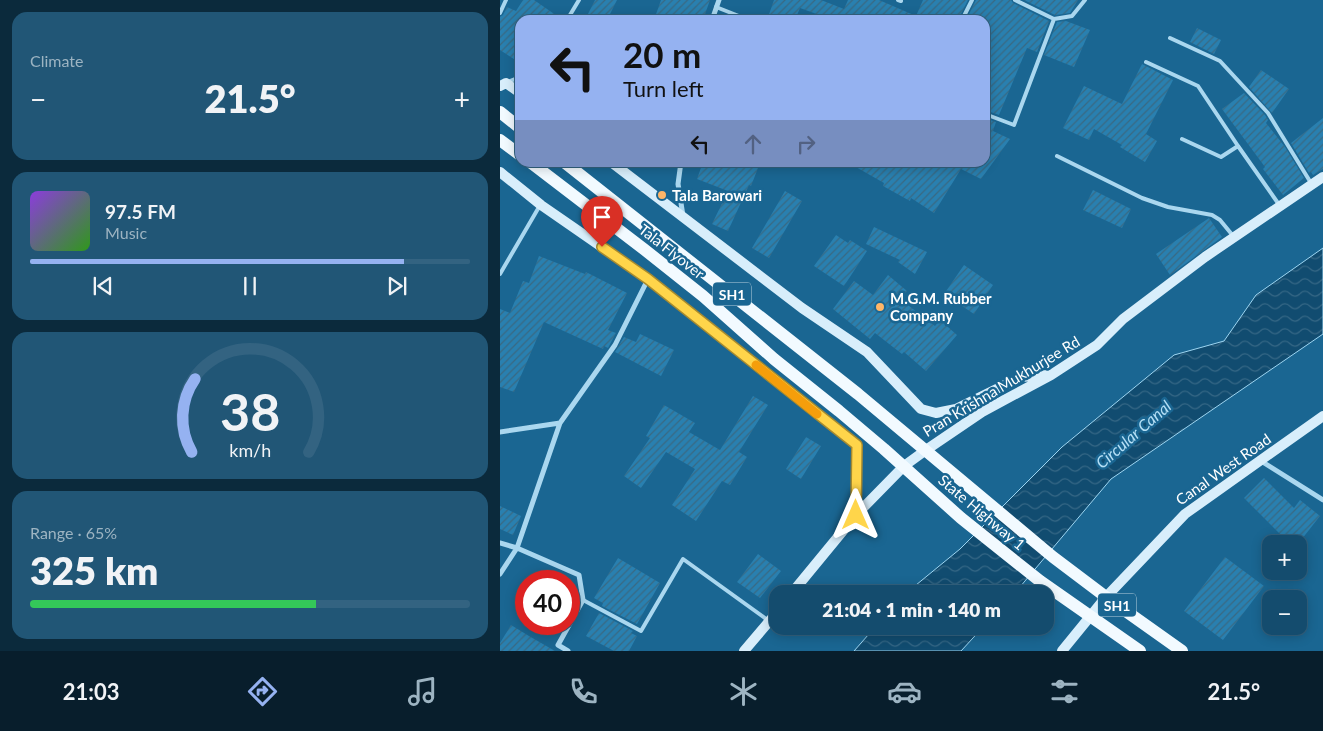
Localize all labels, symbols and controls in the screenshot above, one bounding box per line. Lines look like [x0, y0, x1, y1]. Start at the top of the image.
text: 20 m [623, 33, 701, 75]
icon: left [540, 35, 605, 100]
text: Climate [30, 51, 83, 70]
text: 21.5° [204, 75, 296, 121]
text: Turn left [623, 75, 704, 102]
text: − [30, 82, 46, 116]
text: + [454, 82, 470, 116]
icon: left [686, 130, 714, 158]
icon: ahead [739, 130, 767, 158]
icon: right [792, 130, 820, 158]
place label: Tala Barowari [672, 186, 762, 204]
marker: Tala Barowari [656, 189, 668, 201]
pin [581, 196, 623, 247]
text: 97.5 FM [105, 200, 176, 223]
icon: arrive [588, 203, 616, 231]
street label: Tala Flyover [636, 220, 709, 282]
text: Music [105, 223, 147, 242]
icon: previous [89, 272, 117, 300]
icon: pause [236, 272, 264, 300]
icon: next [383, 272, 411, 300]
road number: SH1 [713, 282, 751, 306]
place label: M.G.M. Rubber Company [890, 289, 992, 324]
marker: M.G.M. Rubber Company [874, 301, 886, 313]
street label: Pran Krishna Mukhurjee Rd [919, 332, 1083, 440]
text: 38 [220, 380, 280, 442]
water label: Circular Canal [1091, 396, 1175, 472]
street label: Canal West Road [1172, 429, 1274, 509]
text: km/h [229, 439, 271, 461]
street label: State Highway 1 [935, 471, 1029, 553]
position arrow [829, 488, 881, 540]
text: Range · 65% [30, 523, 117, 542]
map controls [1262, 535, 1307, 635]
button: + [1262, 535, 1307, 580]
text: 325 km [30, 547, 158, 593]
speed limit sign: 40 [515, 570, 580, 635]
button: − [1262, 590, 1307, 635]
road number: SH1 [1098, 594, 1136, 616]
text: 21:04 · 1 min · 140 m [822, 598, 1001, 621]
icon: directions [245, 674, 280, 709]
icon: music [405, 674, 440, 709]
icon: phone [566, 674, 601, 709]
icon: climate [726, 674, 761, 709]
icon: car [887, 674, 922, 709]
icon: filters [1047, 674, 1082, 709]
text: 21:03 [63, 678, 119, 705]
text: 21.5° [1208, 678, 1260, 705]

